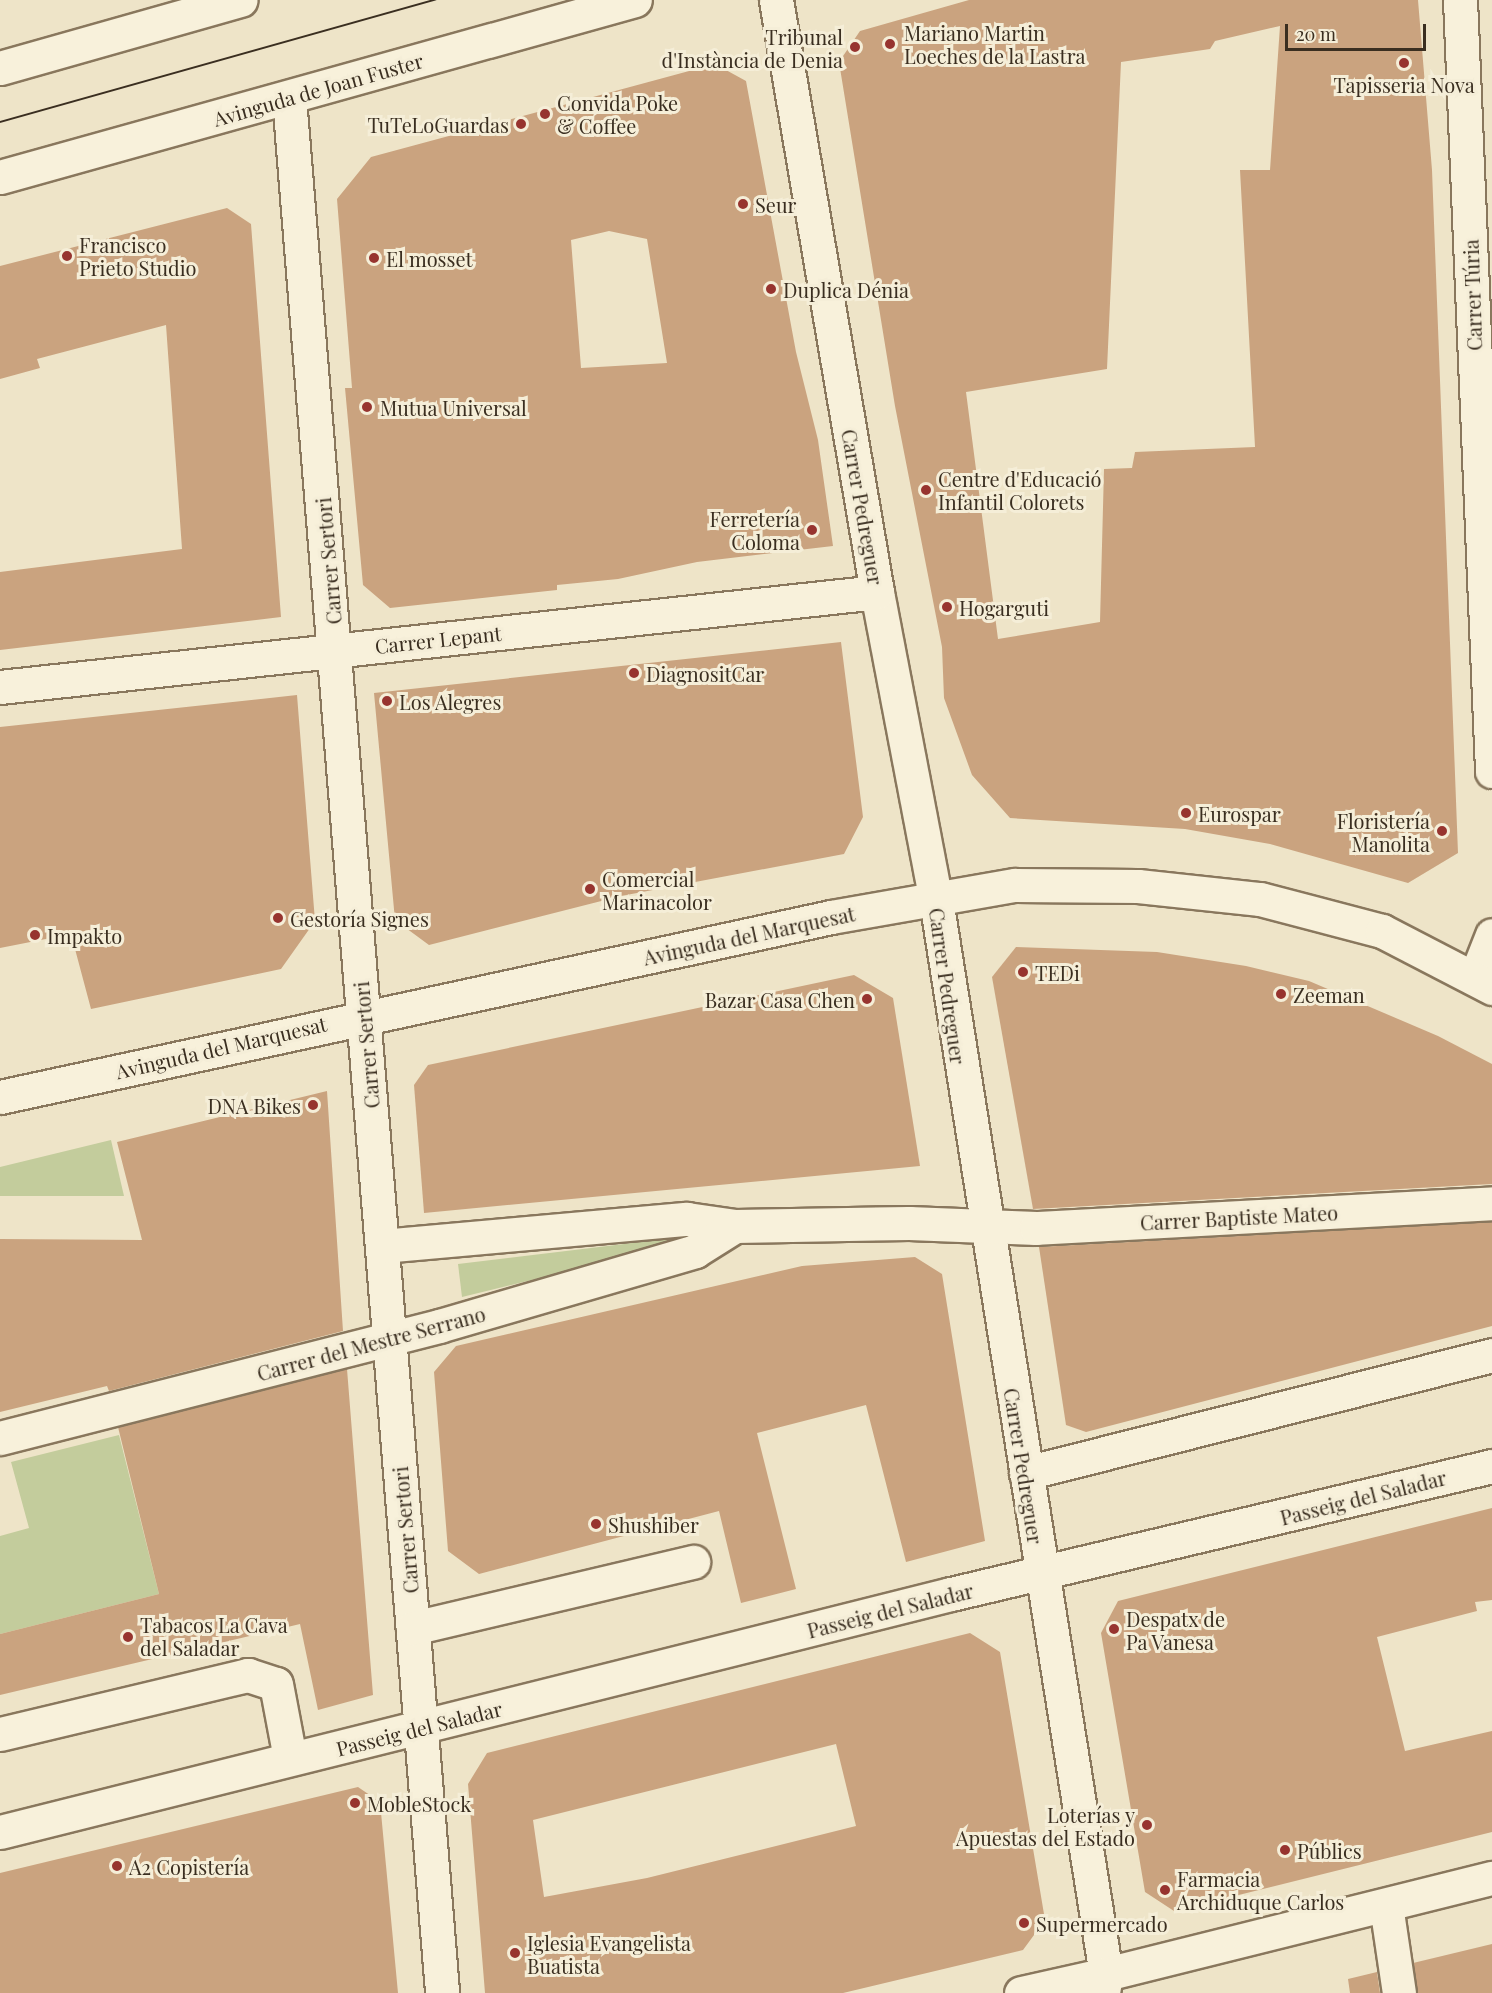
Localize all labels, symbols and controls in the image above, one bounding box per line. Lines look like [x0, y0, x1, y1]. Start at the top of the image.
scale bar [1288, 12, 1429, 50]
place label: Mariano Martin Loeches de la Lastra [904, 20, 1086, 67]
text: 20 m [1296, 22, 1336, 46]
place label: Tribunal d'Instància de Denia [661, 24, 843, 71]
marker: Mariano Martin Loeches de la Lastra [881, 35, 899, 53]
marker: Tribunal d'Instància de Denia [848, 40, 862, 54]
street label: Avinguda de Joan Fuster [210, 47, 426, 131]
marker: Tapisseria Nova [1397, 56, 1411, 70]
place label: Tapisseria Nova [1333, 72, 1475, 96]
place label: Convida Poke & Coffee [557, 90, 678, 137]
marker: Convida Poke & Coffee [538, 107, 552, 121]
place label: TuTeLoGuardas [368, 112, 509, 136]
marker: TuTeLoGuardas [514, 117, 528, 131]
place label: Seur [755, 192, 796, 216]
marker: Seur [736, 197, 750, 211]
place label: Francisco Prieto Studio [79, 232, 197, 279]
street label: Carrer Túria [1458, 238, 1486, 352]
place label: El mosset [386, 246, 473, 270]
marker: Francisco Prieto Studio [60, 249, 74, 263]
marker: El mosset [367, 251, 381, 265]
place label: Duplica Dénia [783, 277, 909, 301]
marker: Duplica Dénia [764, 282, 778, 296]
place label: Mutua Universal [380, 395, 527, 419]
marker: Mutua Universal [358, 398, 376, 416]
street label: Carrer Pedreguer [837, 427, 889, 587]
place label: Centre d'Educació Infantil Colorets [938, 466, 1102, 513]
marker: Centre d'Educació Infantil Colorets [919, 483, 933, 497]
street label: Carrer Sertori [310, 496, 346, 626]
place label: Ferretería Coloma [710, 506, 800, 553]
marker: Ferretería Coloma [805, 523, 819, 537]
place label: Hogarguti [959, 595, 1049, 619]
marker: Hogarguti [940, 600, 954, 614]
street label: Carrer Lepant [373, 620, 503, 658]
place label: DiagnositCar [646, 661, 764, 685]
marker: DiagnositCar [627, 666, 641, 680]
place label: Los Alegres [399, 689, 502, 713]
marker: Los Alegres [380, 694, 394, 708]
place label: Eurospar [1198, 801, 1281, 825]
marker: Eurospar [1179, 806, 1193, 820]
place label: Floristería Manolita [1337, 808, 1430, 855]
marker: Floristería Manolita [1435, 824, 1449, 838]
place label: Comercial Marinacolor [602, 866, 712, 913]
marker: Comercial Marinacolor [583, 882, 597, 896]
street label: Avinguda del Marquesat [641, 901, 857, 969]
place label: Gestoría Signes [290, 906, 429, 930]
street label: Carrer Pedreguer [925, 906, 971, 1066]
marker: Gestoría Signes [271, 911, 285, 925]
place label: Impakto [47, 923, 122, 947]
marker: Impakto [28, 928, 42, 942]
place label: TEDi [1035, 960, 1080, 984]
marker: TEDi [1016, 965, 1030, 979]
street label: Carrer Sertori [348, 980, 384, 1110]
place label: Zeeman [1293, 982, 1365, 1006]
place label: Bazar Casa Chen [704, 987, 855, 1011]
marker: Zeeman [1274, 987, 1288, 1001]
marker: Bazar Casa Chen [860, 992, 874, 1006]
street label: Avinguda del Marquesat [113, 1011, 329, 1083]
place label: DNA Bikes [207, 1093, 301, 1117]
marker: DNA Bikes [306, 1098, 320, 1112]
street label: Carrer Baptiste Mateo [1139, 1200, 1339, 1234]
street label: Carrer del Mestre Serrano [254, 1301, 488, 1385]
street label: Carrer Pedreguer [1000, 1386, 1048, 1546]
street label: Carrer Sertori [387, 1465, 423, 1595]
street label: Passeig del Saladar [1277, 1465, 1449, 1529]
place label: Shushiber [608, 1512, 699, 1536]
marker: Shushiber [589, 1517, 603, 1531]
street label: Passeig del Saladar [804, 1578, 976, 1642]
place label: Despatx de Pa Vanesa [1126, 1606, 1225, 1653]
place label: Tabacos La Cava del Saladar [140, 1613, 288, 1660]
marker: Despatx de Pa Vanesa [1107, 1622, 1121, 1636]
marker: Tabacos La Cava del Saladar [121, 1630, 135, 1644]
street label: Passeig del Saladar [333, 1696, 505, 1760]
place label: MobleStock [367, 1791, 471, 1815]
marker: MobleStock [348, 1796, 362, 1810]
place label: Loterías y Apuestas del Estado [956, 1802, 1135, 1849]
marker: Loterías y Apuestas del Estado [1140, 1818, 1154, 1832]
place label: Públics [1297, 1838, 1362, 1862]
marker: Públics [1278, 1843, 1292, 1857]
place label: A2 Copistería [129, 1854, 249, 1878]
marker: A2 Copistería [110, 1859, 124, 1873]
place label: Farmacia Archiduque Carlos [1177, 1866, 1344, 1913]
marker: Farmacia Archiduque Carlos [1158, 1883, 1172, 1897]
place label: Supermercado [1036, 1911, 1168, 1935]
marker: Supermercado [1017, 1916, 1031, 1930]
place label: Iglesia Evangelista Buatista [527, 1930, 691, 1977]
marker: Iglesia Evangelista Buatista [508, 1946, 522, 1960]

